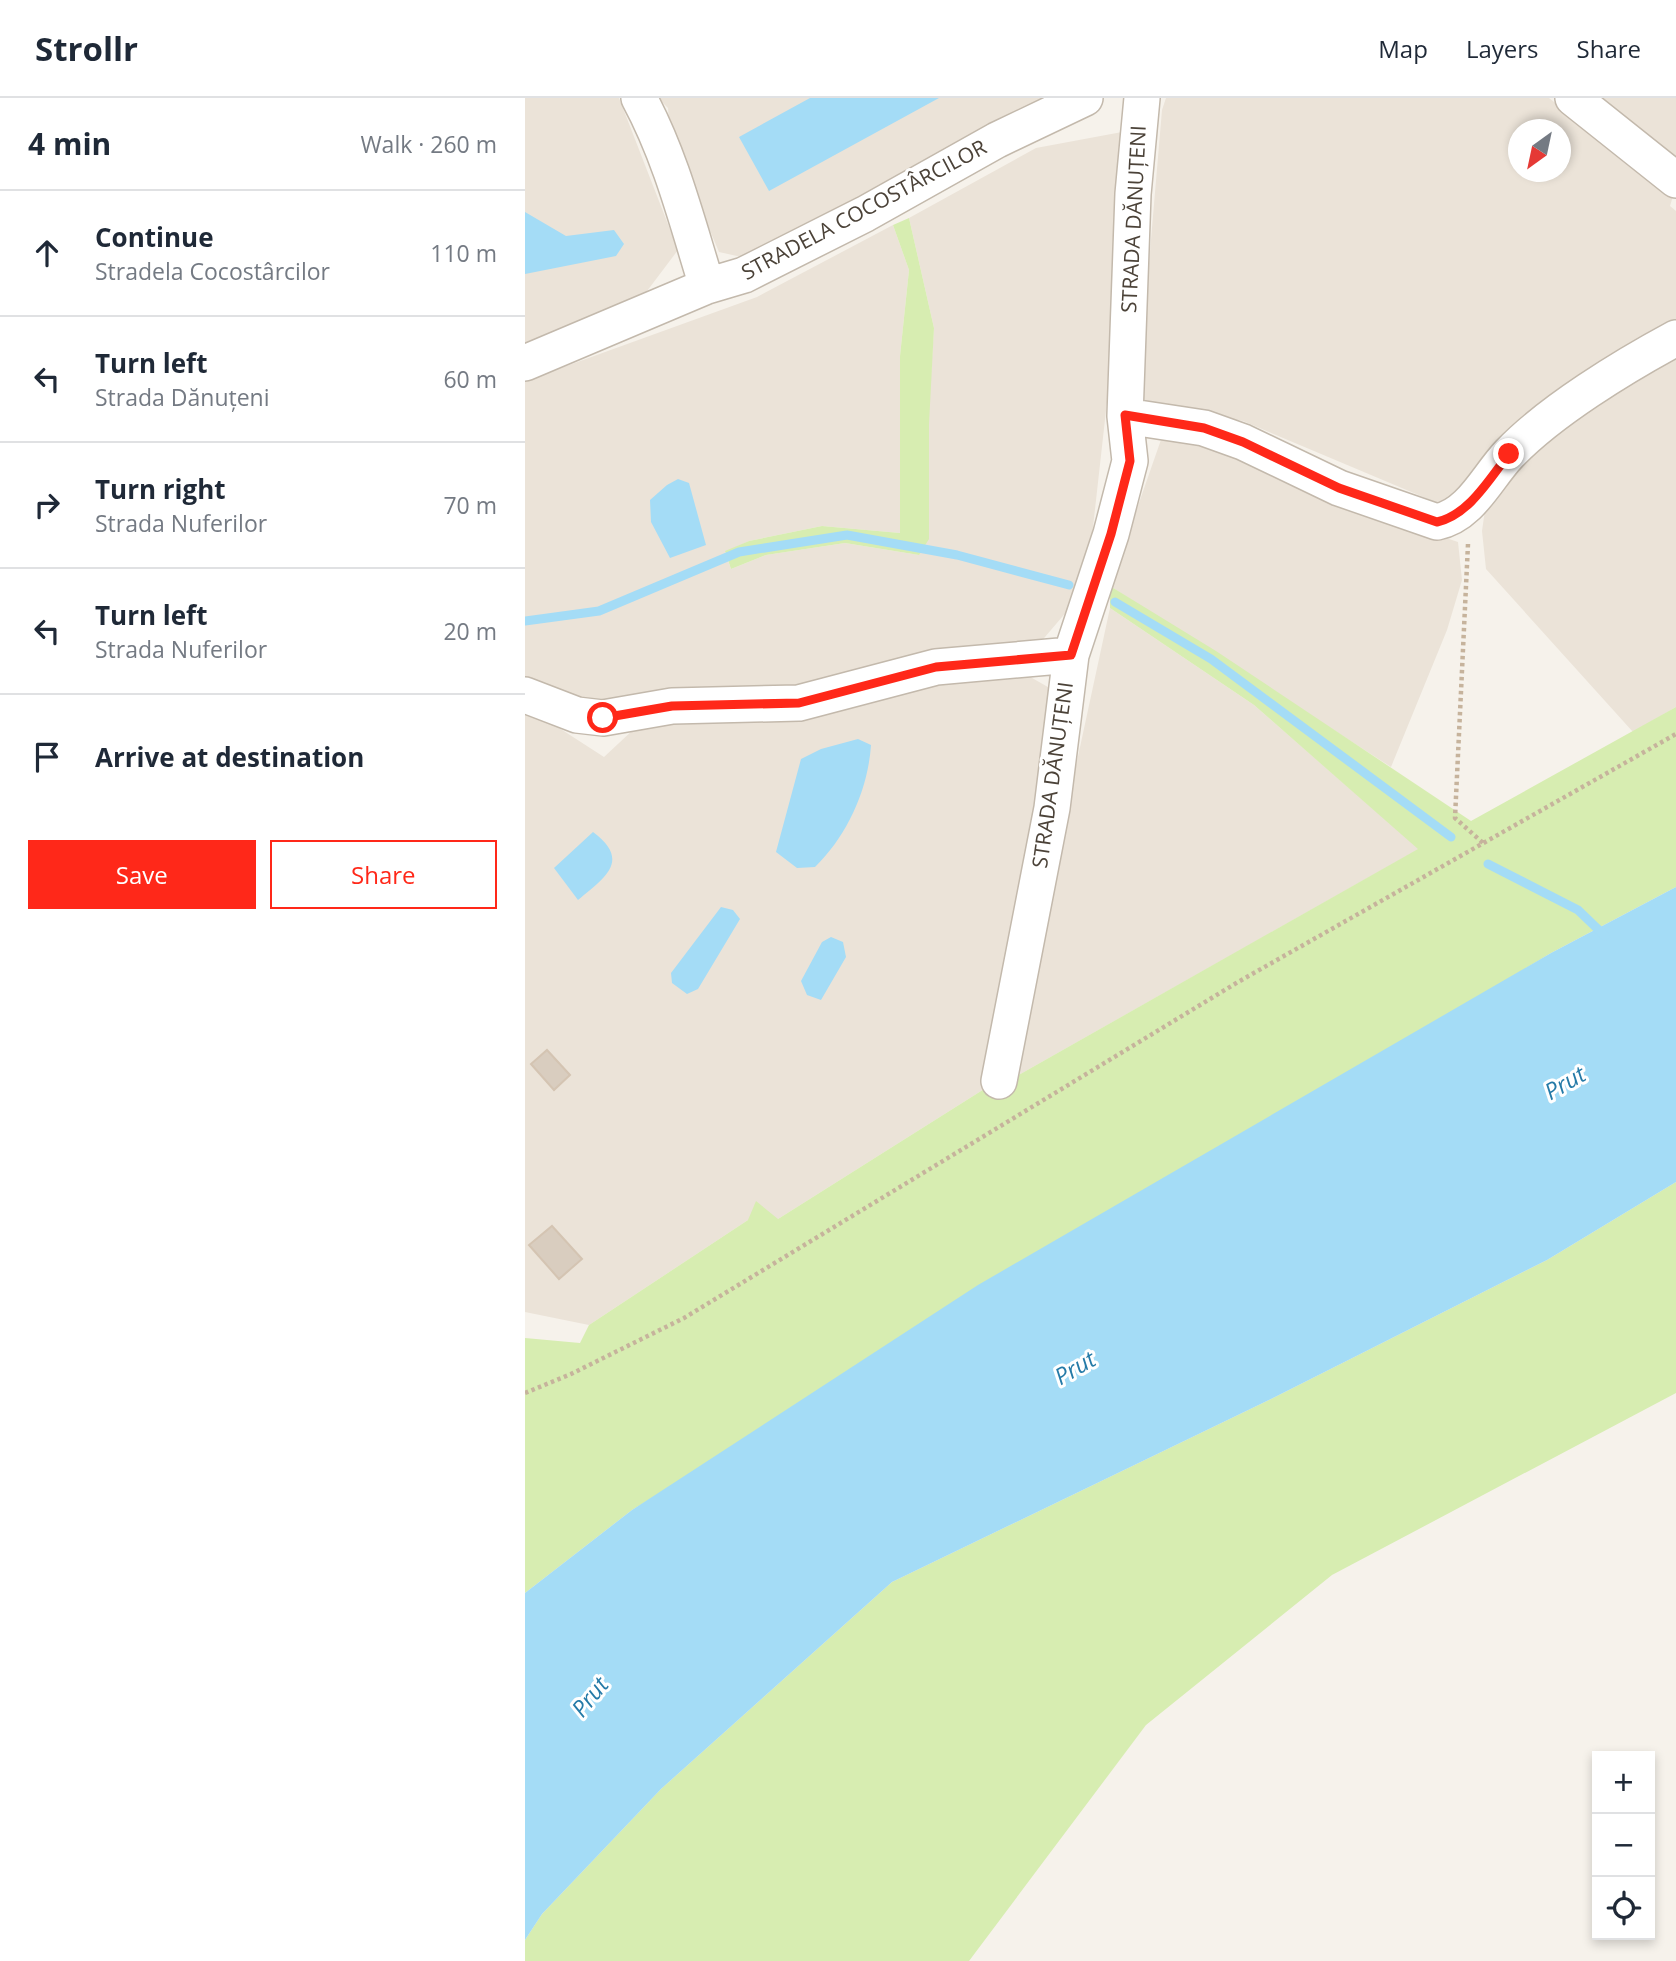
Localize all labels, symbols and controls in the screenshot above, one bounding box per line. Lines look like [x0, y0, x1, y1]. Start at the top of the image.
text: Strollr [35, 26, 138, 71]
text: Map [1378, 32, 1428, 65]
text: Layers [1466, 32, 1539, 65]
text: Share [1577, 32, 1641, 65]
north arrow [1508, 119, 1571, 182]
text: 4 min [28, 123, 111, 164]
street label: STRADA DĂNUȚENI [1114, 124, 1152, 313]
text: Walk · 260 m [360, 128, 497, 160]
street label: STRADELA COCOSTÂRCILOR [736, 132, 991, 286]
text: Continue [95, 219, 214, 255]
icon: ahead [28, 234, 66, 272]
text: 110 m [430, 237, 497, 269]
text: Stradela Cocostârcilor [95, 255, 330, 287]
text: Turn left [95, 345, 207, 381]
icon: left [28, 360, 66, 398]
text: 60 m [443, 363, 497, 395]
text: Strada Dănuțeni [95, 381, 270, 413]
route end [1493, 438, 1524, 469]
text: Turn right [95, 471, 226, 507]
icon: right [28, 486, 66, 524]
text: 70 m [443, 489, 497, 521]
text: Strada Nuferilor [95, 507, 267, 539]
text: Turn left [95, 597, 207, 633]
icon: left [28, 612, 66, 650]
text: 20 m [443, 615, 497, 647]
text: Strada Nuferilor [95, 633, 267, 665]
street label: STRADA DĂNUȚENI [1025, 680, 1079, 870]
route start [587, 702, 618, 733]
icon: arrive [28, 738, 66, 776]
text: Arrive at destination [95, 739, 364, 775]
button: Save [28, 840, 256, 909]
button: Share [270, 840, 497, 909]
water label: Prut [1538, 1057, 1592, 1107]
water label: Prut [1048, 1342, 1102, 1392]
water label: Prut [563, 1669, 616, 1723]
map controls [1592, 1751, 1655, 1940]
button: + [1592, 1751, 1655, 1814]
button: − [1592, 1814, 1655, 1877]
button: locate [1592, 1877, 1655, 1940]

